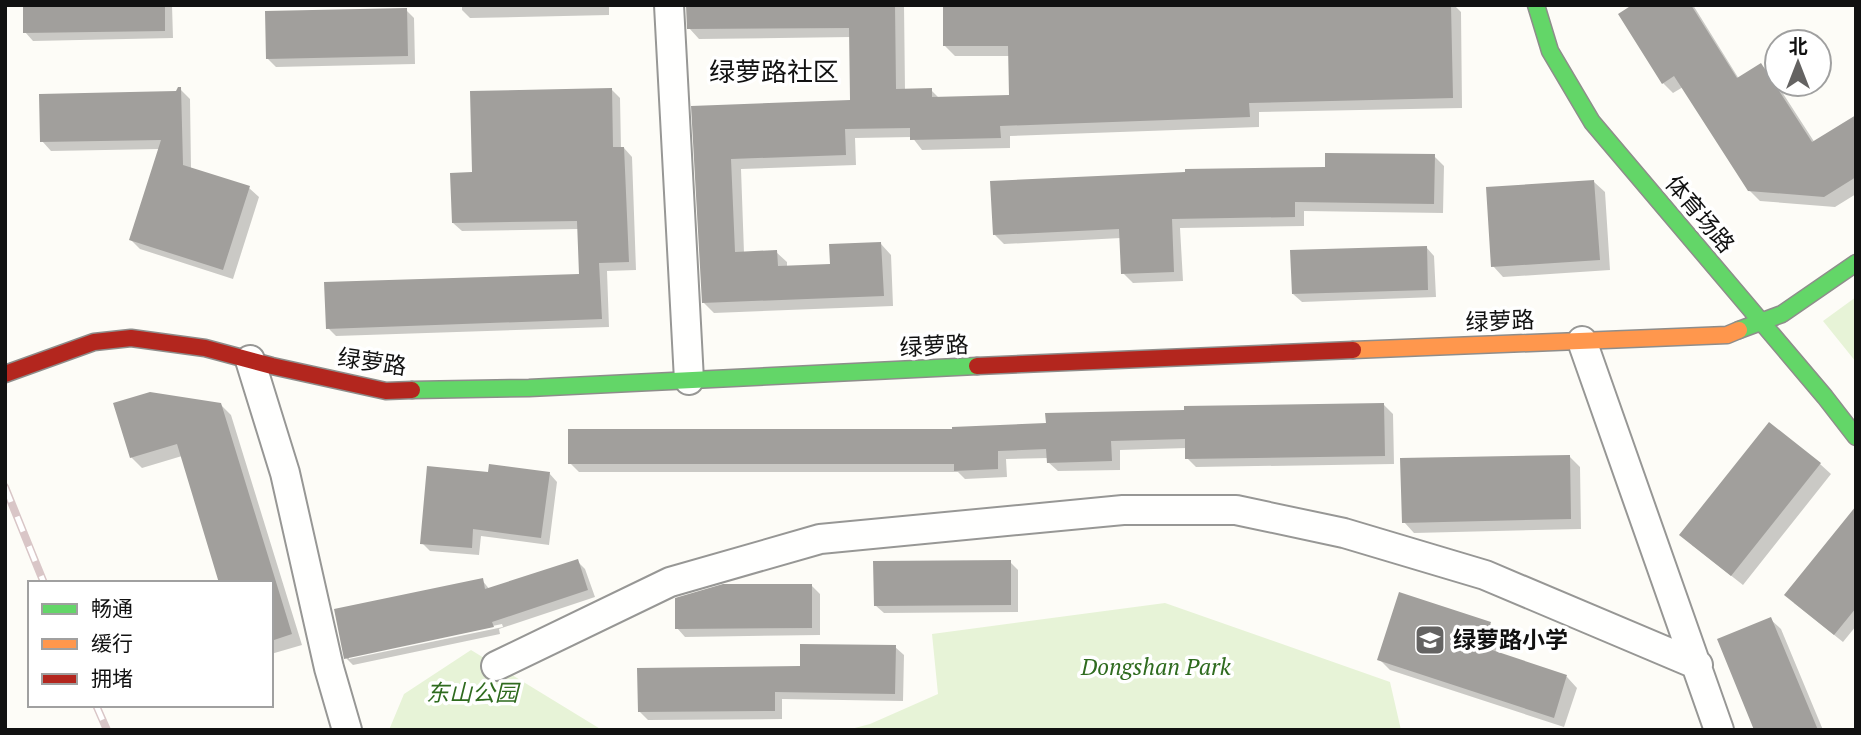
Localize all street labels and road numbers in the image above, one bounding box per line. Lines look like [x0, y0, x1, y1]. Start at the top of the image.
street label: 体育场路 [1659, 168, 1742, 259]
street label: 绿萝路 [1465, 304, 1535, 337]
street label: 绿萝路 [899, 328, 969, 363]
street label: 绿萝路 [336, 341, 408, 382]

